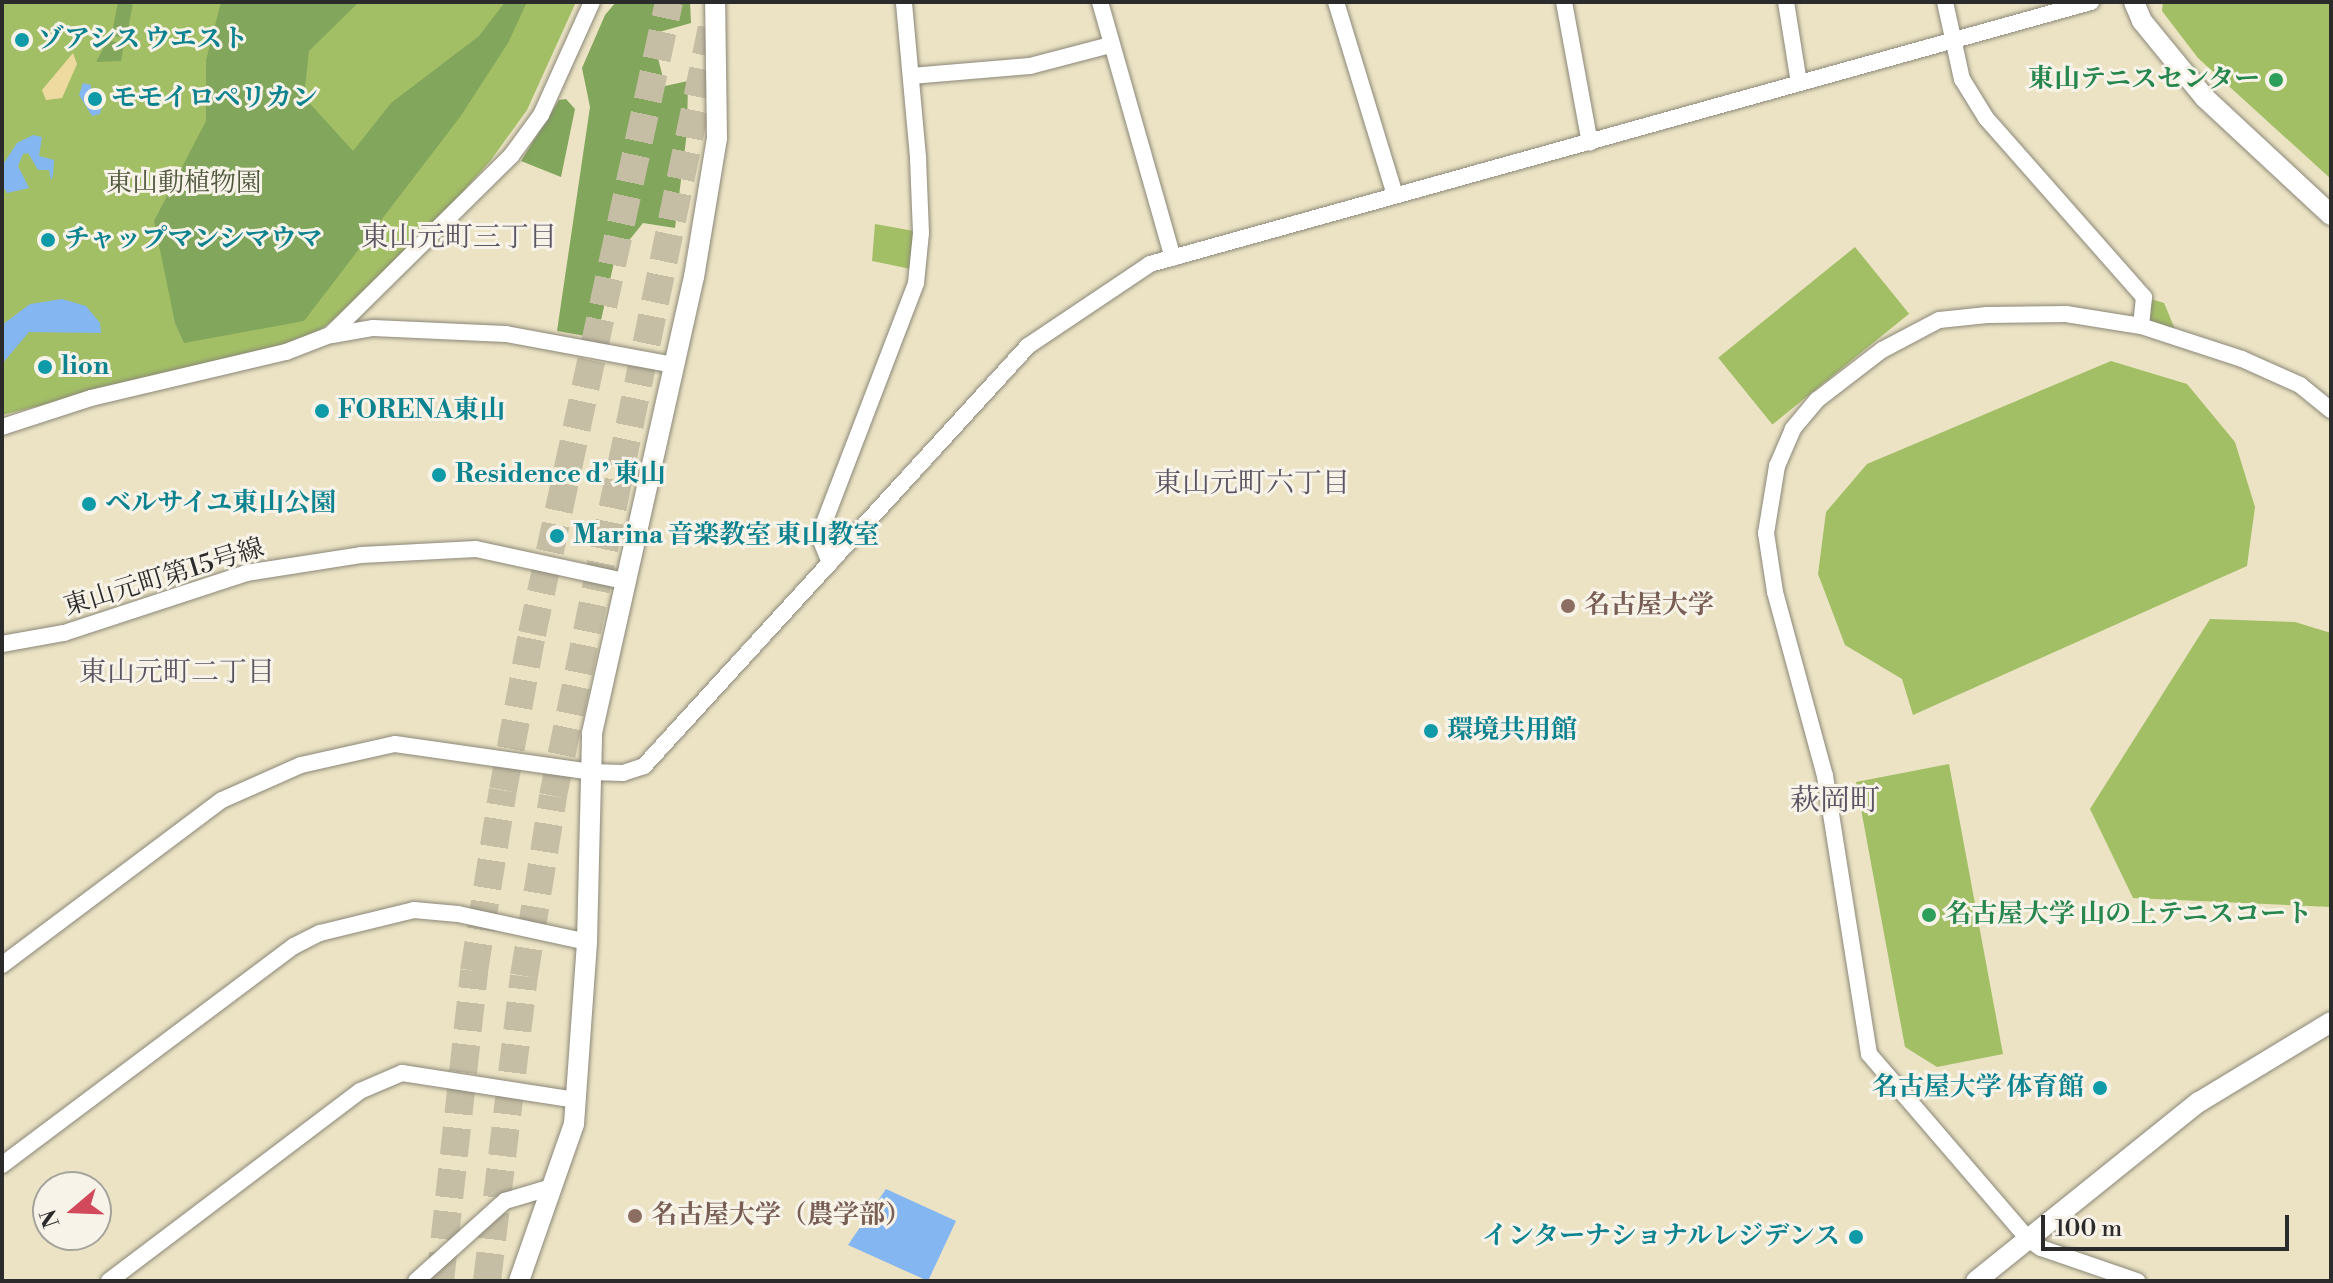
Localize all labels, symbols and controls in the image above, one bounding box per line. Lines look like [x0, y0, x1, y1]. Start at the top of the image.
place label: ゾアシス ウエスト [38, 24, 250, 56]
marker: ゾアシス ウエスト [13, 31, 31, 49]
place label: 東山テニスセンター [2026, 64, 2260, 96]
marker: 東山テニスセンター [2267, 71, 2285, 89]
place label: モモイロペリカン [111, 83, 319, 115]
marker: モモイロペリカン [86, 90, 104, 108]
park label: 東山動植物園 [106, 168, 262, 200]
district label: 東山元町三丁目 [361, 221, 557, 255]
place label: チャップマンシマウマ [64, 224, 324, 256]
marker: チャップマンシマウマ [39, 231, 57, 249]
place label: lion [61, 351, 109, 383]
marker: lion [36, 358, 54, 376]
place label: FORENA東山 [338, 395, 505, 427]
marker: FORENA東山 [313, 402, 331, 420]
place label: Residence d’ 東山 [455, 459, 666, 491]
marker: Residence d’ 東山 [430, 466, 448, 484]
district label: 東山元町六丁目 [1154, 467, 1350, 501]
place label: ベルサイユ東山公園 [105, 488, 339, 520]
marker: ベルサイユ東山公園 [80, 495, 98, 513]
place label: Marina 音楽教室 東山教室 [573, 520, 879, 552]
marker: Marina 音楽教室 東山教室 [548, 527, 566, 545]
street label: 東山元町第15号線 [60, 533, 268, 623]
place label: 名古屋大学 [1584, 590, 1714, 622]
marker: 名古屋大学 [1559, 597, 1577, 615]
district label: 東山元町二丁目 [79, 656, 275, 690]
place label: 環境共用館 [1447, 715, 1577, 747]
marker: 環境共用館 [1422, 722, 1440, 740]
district label: 萩岡町 [1790, 783, 1880, 819]
place label: 名古屋大学 山の上テニスコート [1945, 899, 2313, 931]
marker: 名古屋大学 山の上テニスコート [1920, 906, 1938, 924]
place label: 名古屋大学 体育館 [1872, 1072, 2084, 1104]
marker: 名古屋大学 体育館 [2091, 1079, 2109, 1097]
north arrow [32, 1171, 112, 1251]
scale bar [2045, 1199, 2293, 1249]
place label: 名古屋大学（農学部） [651, 1200, 911, 1232]
text: N [35, 1206, 66, 1231]
marker: 名古屋大学（農学部） [626, 1207, 644, 1225]
text: 100 m [2055, 1214, 2122, 1244]
place label: インターナショナルレジデンス [1476, 1221, 1840, 1253]
marker: インターナショナルレジデンス [1847, 1228, 1865, 1246]

